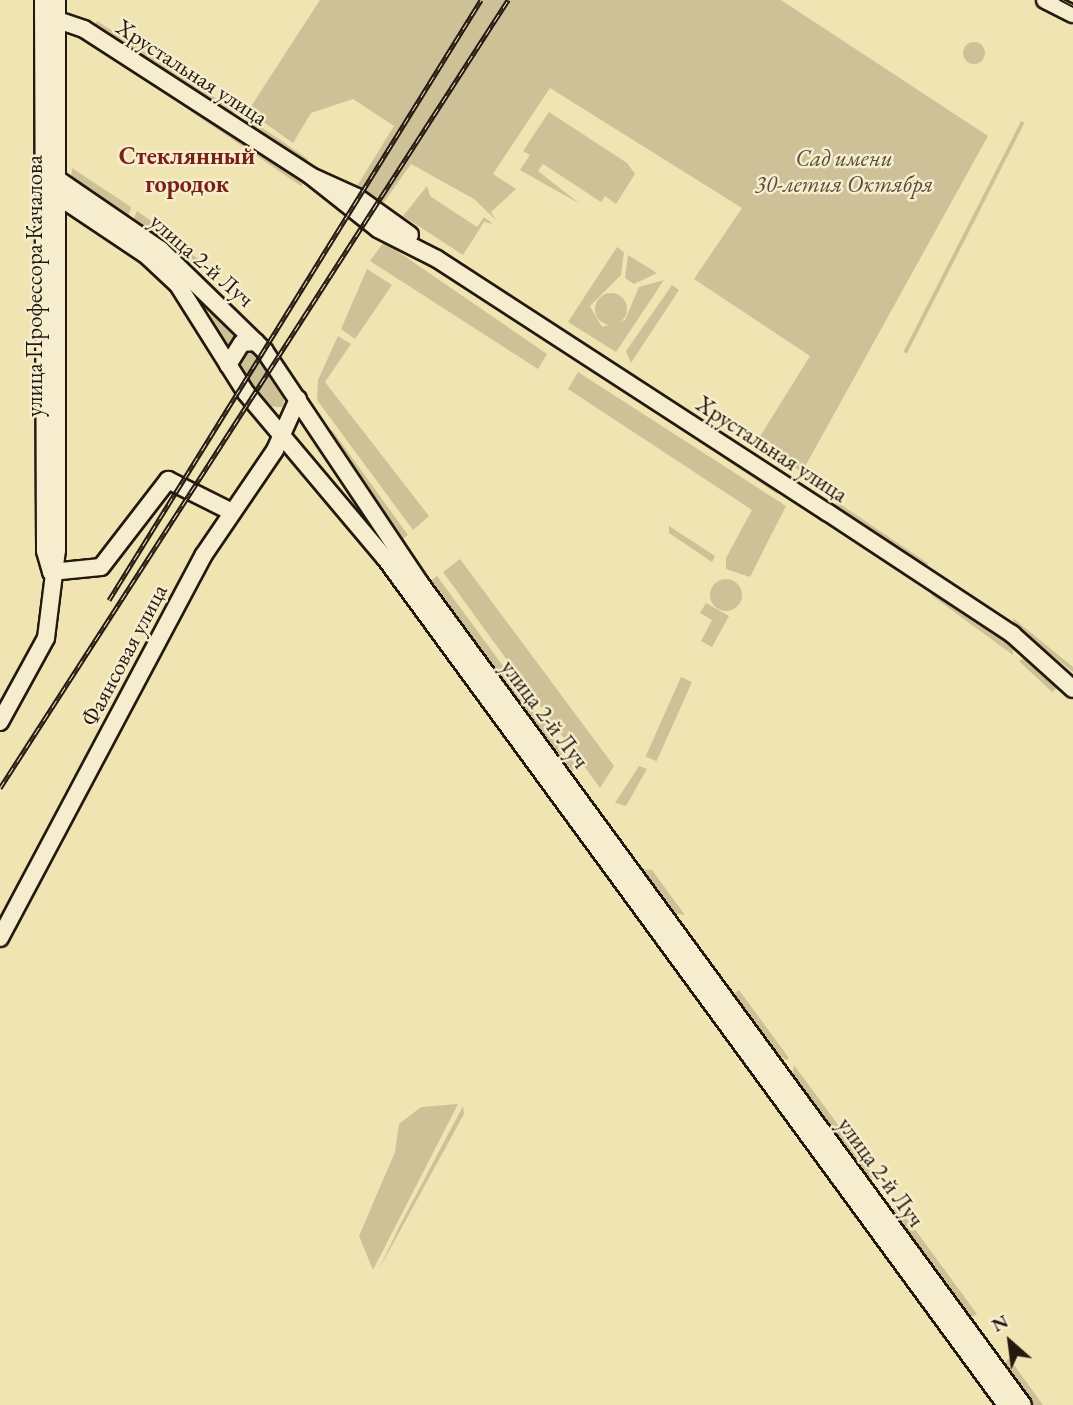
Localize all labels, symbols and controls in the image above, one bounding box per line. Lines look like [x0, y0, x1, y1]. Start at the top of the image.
street label: Хрустальная улица [111, 13, 273, 131]
district label: Стеклянный городок [119, 142, 255, 198]
park label: Сад имени 30-летия Октября [755, 144, 933, 198]
street label: улица Профессора Качалова [20, 155, 48, 417]
street label: улица 2-й Луч [144, 207, 260, 313]
street label: Хрустальная улица [691, 390, 853, 508]
street label: Фаянсовая улица [75, 579, 173, 731]
street label: улица 2-й Луч [495, 654, 595, 774]
street label: улица 2-й Луч [832, 1112, 930, 1232]
north arrow [975, 1307, 1045, 1377]
text: N [987, 1308, 1013, 1338]

